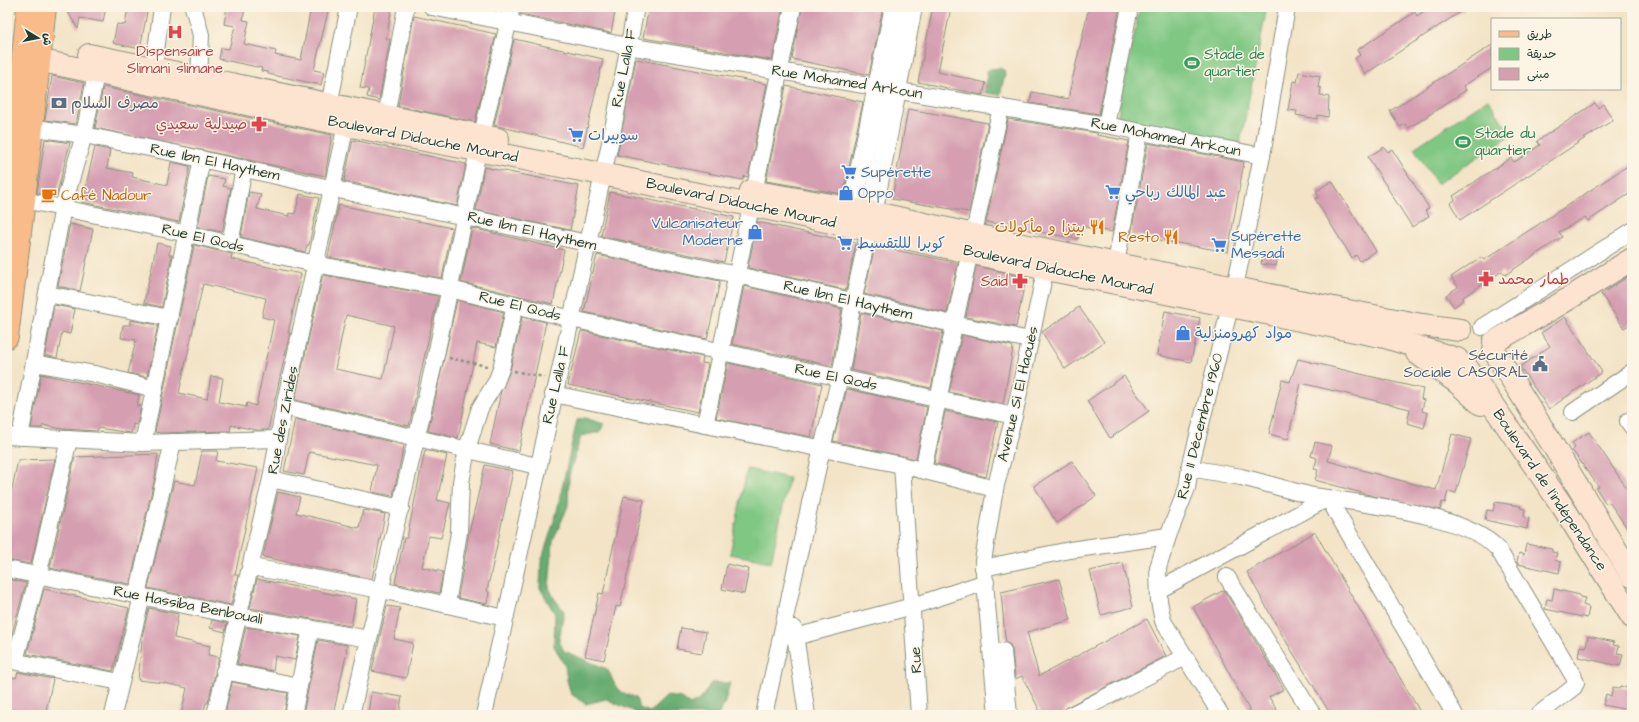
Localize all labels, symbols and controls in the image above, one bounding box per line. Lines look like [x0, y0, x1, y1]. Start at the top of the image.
north arrow [18, 18, 58, 58]
legend [1491, 18, 1621, 90]
hospital icon: Dispensaire Slimani slimane [166, 23, 184, 41]
text: طريق [1527, 26, 1552, 43]
street label: Rue Lalla F [606, 27, 642, 109]
text: ش [39, 32, 56, 47]
place label: Dispensaire Slimani slimane [127, 41, 223, 79]
place label: Stade de quartier [1204, 44, 1265, 82]
text: حديقة [1527, 46, 1556, 63]
sports icon: Stade de quartier [1183, 54, 1201, 72]
street label: Rue Mohamed Arkoun [770, 60, 924, 104]
text: مبنى [1527, 66, 1550, 83]
place label: مصرف السلام [71, 93, 159, 114]
bank icon: مصرف السلام [50, 94, 68, 112]
street label: Boulevard Didouche Mourad [326, 110, 520, 168]
street label: Rue Mohamed Arkoun [1089, 112, 1243, 162]
place label: صيدلية سعيدي [156, 114, 247, 135]
pharmacy icon: صيدلية سعيدي [250, 115, 268, 133]
place label: Stade du quartier [1475, 123, 1536, 161]
place label: سوبيرات [588, 125, 638, 146]
supermarket icon: سوبيرات [567, 126, 585, 144]
sports icon: Stade du quartier [1454, 133, 1472, 151]
street label: Rue Ibn El Haythem [148, 138, 282, 187]
place label: Supérette [861, 162, 931, 183]
supermarket icon: Supérette [840, 163, 858, 181]
street label: Boulevard Didouche Mourad [644, 173, 838, 233]
place label: عبد المالك رباحي [1125, 182, 1226, 205]
place label: Oppo [858, 183, 894, 204]
supermarket icon: عبد المالك رباحي [1104, 183, 1122, 201]
shop icon: Oppo [837, 184, 855, 202]
place label: Café Nadour [61, 185, 151, 206]
cafe icon: Café Nadour [40, 186, 58, 204]
street label: Rue Ibn El Haythem [465, 206, 599, 257]
place label: Vulcanisateur Moderne [651, 213, 743, 251]
place label: بيتزا و مأكولات [995, 217, 1085, 238]
street label: Rue El Qods [160, 218, 247, 258]
restaurant icon: بيتزا و مأكولات [1088, 218, 1106, 236]
shop icon: Vulcanisateur Moderne [746, 223, 764, 241]
place label: Supérette Messadi [1231, 226, 1301, 264]
place label: Resto [1118, 227, 1160, 248]
restaurant icon: Resto [1162, 228, 1180, 246]
place label: كوبرا لللتقسيط [857, 233, 945, 254]
supermarket icon: كوبرا لللتقسيط [836, 234, 854, 252]
supermarket icon: Supérette Messadi [1210, 236, 1228, 254]
street label: Boulevard Didouche Mourad [961, 240, 1155, 300]
place label: طمار محمد [1498, 269, 1569, 290]
pharmacy icon: طمار محمد [1477, 270, 1495, 288]
place label: Said [981, 271, 1008, 292]
pharmacy icon: Said [1011, 272, 1029, 290]
street label: Rue Ibn El Haythem [781, 275, 915, 326]
street label: Rue El Qods [477, 286, 564, 326]
place label: مواد كهرومنزلية [1195, 323, 1292, 344]
street label: Avenue Si El Haouès [992, 324, 1044, 464]
shop icon: مواد كهرومنزلية [1174, 324, 1192, 342]
street label: Rue Lalla F [537, 343, 575, 426]
place label: Sécurité Sociale CASORAL [1403, 345, 1529, 383]
street label: Rue 11 Décembre 1960 [1172, 350, 1228, 501]
public building icon: Sécurité Sociale CASORAL [1531, 355, 1549, 373]
street label: Rue El Qods [793, 358, 880, 396]
street label: Rue des Zirides [262, 364, 304, 476]
street label: Boulevard de l'indépendance [1488, 405, 1612, 575]
street label: Rue Hassiba Benbouali [112, 580, 265, 630]
street label: Rue [905, 646, 927, 674]

